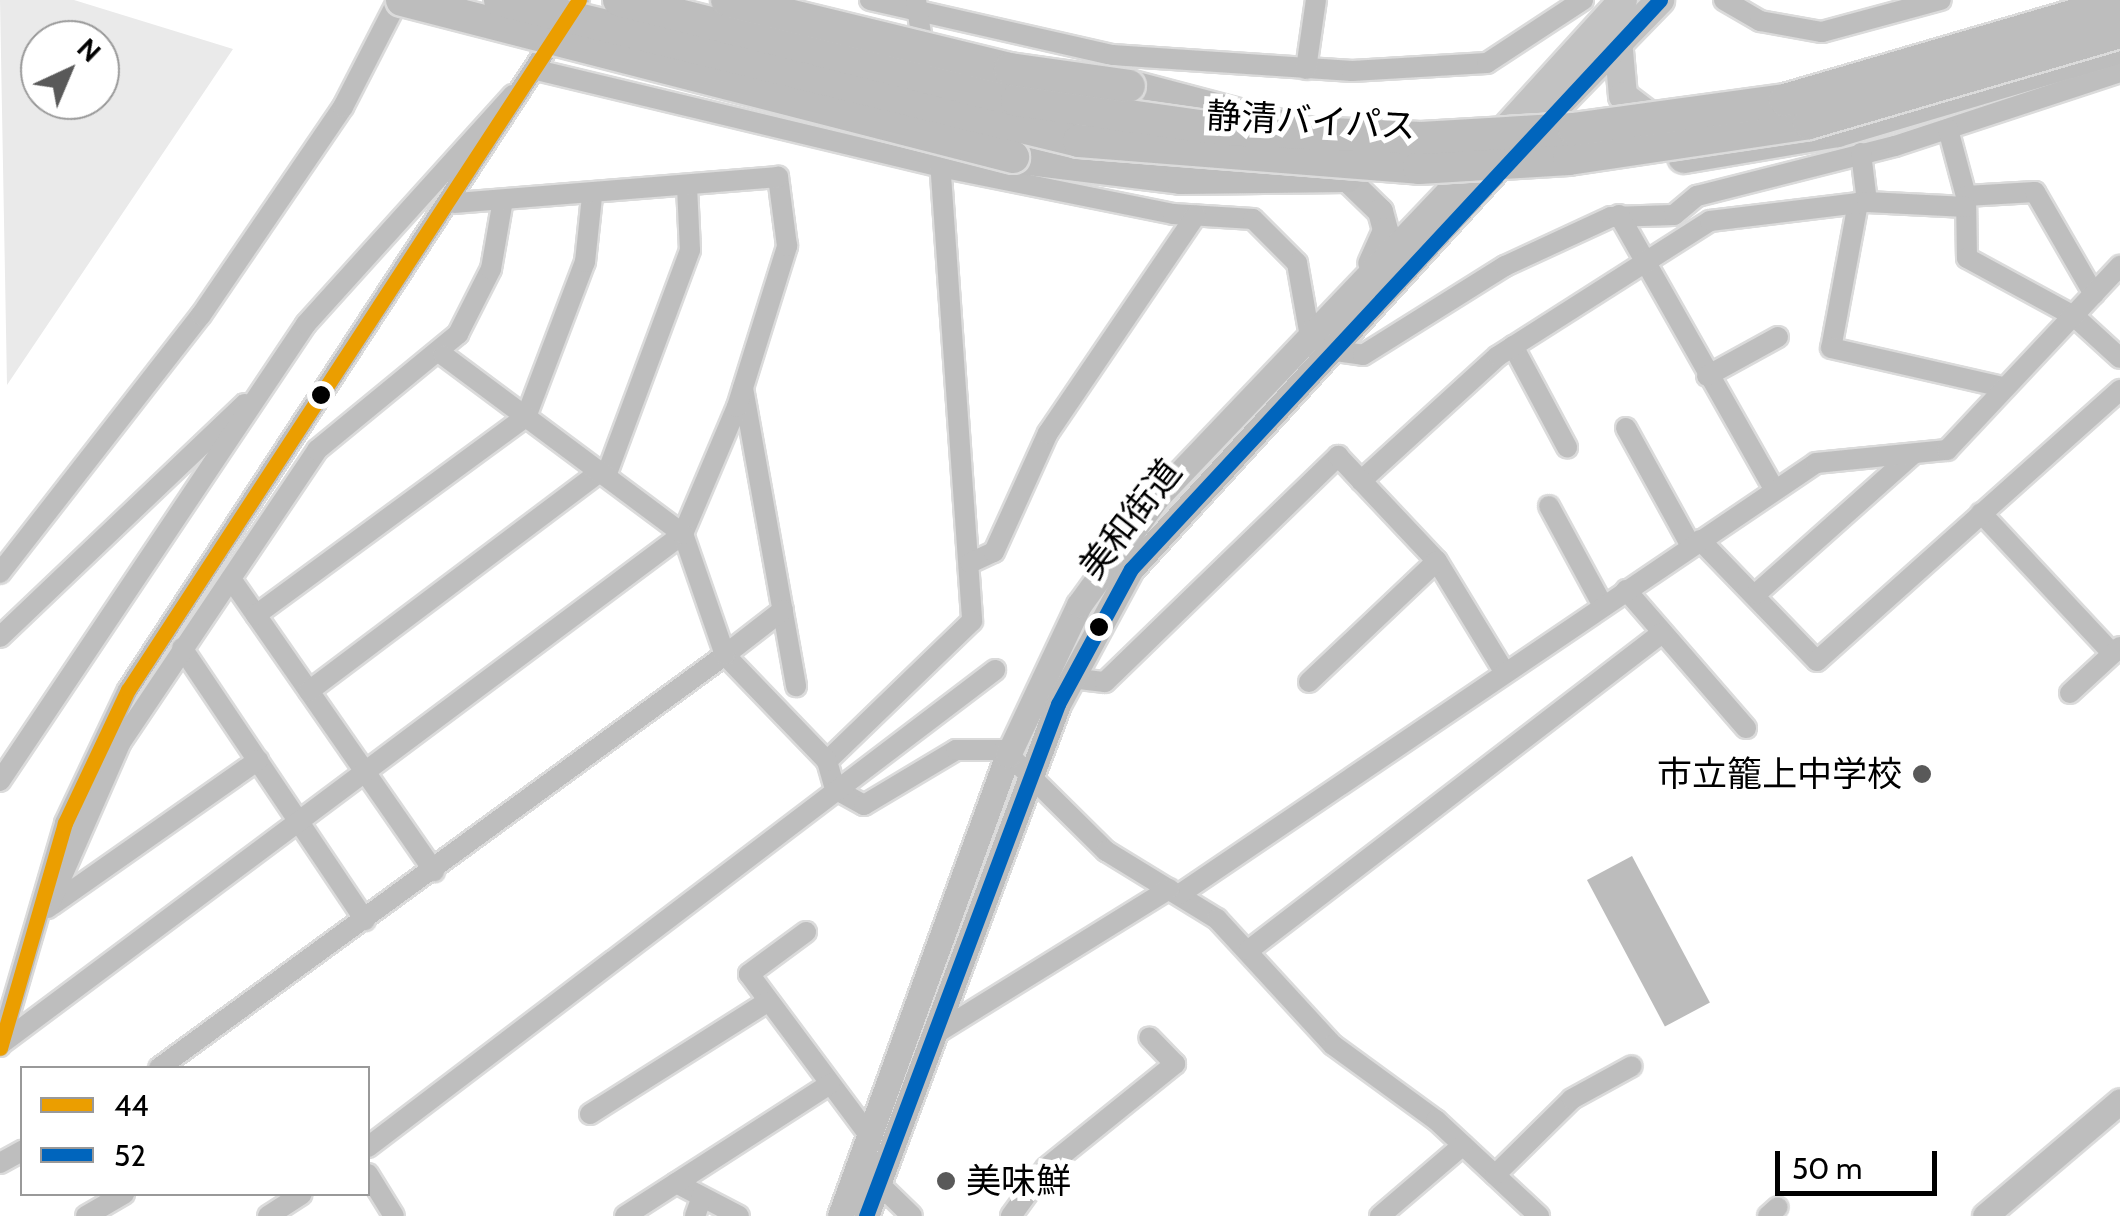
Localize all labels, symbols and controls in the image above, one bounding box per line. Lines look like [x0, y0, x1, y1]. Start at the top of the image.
north arrow [20, 20, 120, 120]
text: N [71, 31, 108, 69]
street label: 静清バイパス [1205, 95, 1417, 147]
unlabelled marker [311, 385, 331, 405]
street label: 美和街道 [1070, 451, 1190, 587]
unlabelled marker [1089, 617, 1109, 637]
place label: 市立籠上中学校 [1657, 753, 1902, 795]
marker: 市立籠上中学校 [1911, 763, 1933, 785]
legend [20, 1066, 370, 1196]
text: 44 [114, 1087, 149, 1124]
scale bar [1780, 1131, 1942, 1193]
text: 52 [114, 1137, 146, 1174]
text: 50 m [1792, 1150, 1862, 1187]
place label: 美味鮮 [966, 1160, 1071, 1202]
marker: 美味鮮 [935, 1170, 957, 1192]

